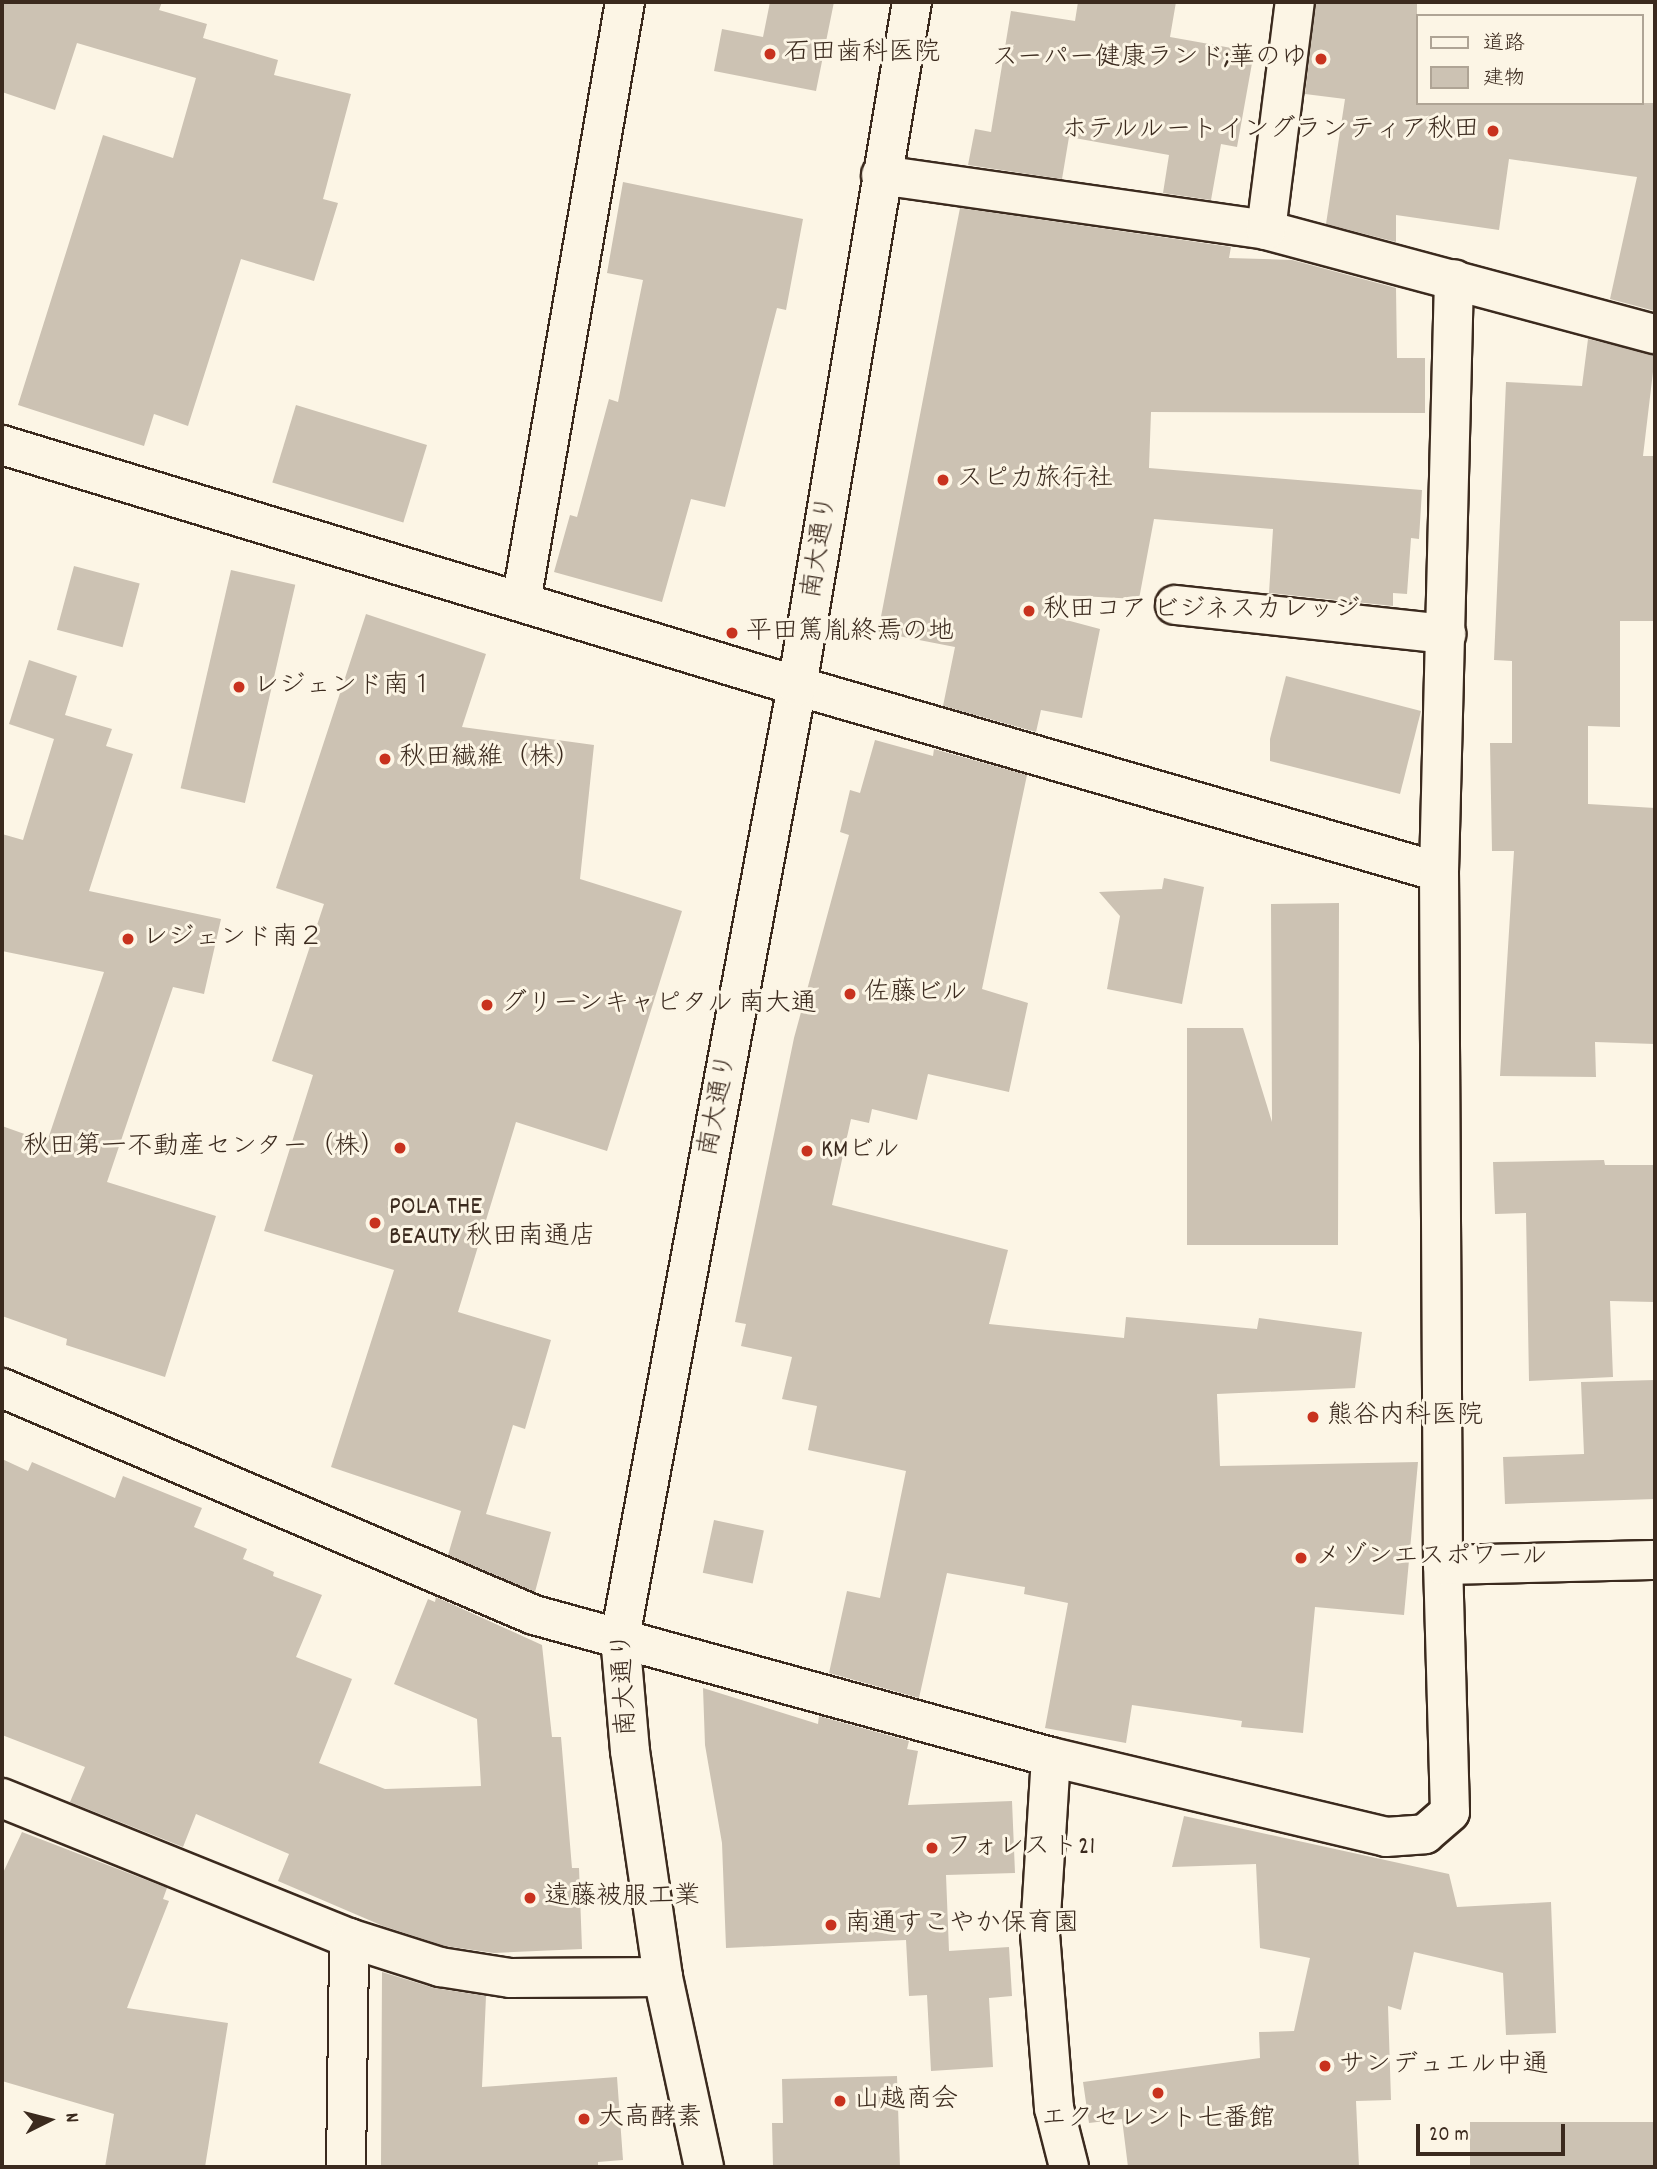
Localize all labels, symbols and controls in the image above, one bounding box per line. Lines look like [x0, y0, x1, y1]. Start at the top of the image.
legend [1416, 14, 1643, 105]
text: 道路 [1483, 30, 1525, 60]
place label: 石田歯科医院 [784, 38, 940, 70]
place label: スーパー健康ランド;華のゆ [992, 43, 1307, 75]
marker: 石田歯科医院 [762, 46, 778, 62]
marker: スーパー健康ランド;華のゆ [1313, 51, 1329, 67]
text: 建物 [1483, 65, 1525, 95]
place label: ホテルルートイングランティア秋田 [1062, 115, 1479, 147]
marker: ホテルルートイングランティア秋田 [1485, 123, 1501, 139]
place label: スピカ旅行社 [957, 464, 1113, 496]
marker: スピカ旅行社 [935, 472, 951, 488]
street label: 南大通り [797, 493, 845, 601]
place label: 秋田コア ビジネスカレッジ [1043, 595, 1361, 627]
marker: 秋田コア ビジネスカレッジ [1021, 603, 1037, 619]
place label: 平田篤胤終焉の地 [746, 617, 954, 649]
marker: 平田篤胤終焉の地 [724, 625, 740, 641]
place label: レジェンド南１ [253, 671, 435, 703]
marker: レジェンド南１ [231, 679, 247, 695]
place label: 秋田繊維（株） [399, 743, 581, 775]
marker: 秋田繊維（株） [377, 751, 393, 767]
place label: レジェンド南２ [142, 923, 324, 955]
marker: レジェンド南２ [120, 931, 136, 947]
place label: 佐藤ビル [864, 978, 968, 1010]
marker: 佐藤ビル [842, 986, 858, 1002]
place label: グリーンキャピタル 南大通 [501, 989, 819, 1021]
marker: グリーンキャピタル 南大通 [479, 997, 495, 1013]
street label: 南大通り [694, 1051, 744, 1159]
place label: 秋田第一不動産センター（株） [22, 1132, 386, 1164]
place label: KMビル [821, 1135, 900, 1167]
marker: 秋田第一不動産センター（株） [392, 1140, 408, 1156]
marker: KMビル [799, 1143, 815, 1159]
place label: POLA THE BEAUTY 秋田南通店 [389, 1192, 596, 1254]
marker: POLA THE BEAUTY 秋田南通店 [367, 1215, 383, 1231]
place label: 熊谷内科医院 [1327, 1401, 1483, 1433]
marker: 熊谷内科医院 [1305, 1409, 1321, 1425]
place label: メゾンエスポワール [1315, 1542, 1549, 1574]
marker: メゾンエスポワール [1293, 1550, 1309, 1566]
street label: 南大通り [608, 1631, 644, 1737]
place label: フォレスト21 [946, 1832, 1093, 1864]
marker: フォレスト21 [924, 1840, 940, 1856]
place label: 遠藤被服工業 [544, 1882, 700, 1914]
marker: 遠藤被服工業 [522, 1890, 538, 1906]
place label: 南通すこやか保育園 [845, 1909, 1079, 1941]
marker: 南通すこやか保育園 [823, 1917, 839, 1933]
place label: サンデュエル中通 [1339, 2050, 1547, 2082]
marker: サンデュエル中通 [1317, 2058, 1333, 2074]
north arrow [14, 2085, 84, 2155]
place label: 山越商会 [854, 2085, 958, 2117]
marker: エクセレント七番館 [1150, 2085, 1166, 2101]
marker: 山越商会 [832, 2093, 848, 2109]
place label: 大高酵素 [598, 2103, 702, 2135]
place label: エクセレント七番館 [1041, 2104, 1275, 2136]
scale bar [1419, 2110, 1568, 2154]
marker: 大高酵素 [576, 2111, 592, 2127]
text: N [56, 2112, 84, 2124]
text: 20 m [1429, 2121, 1469, 2151]

